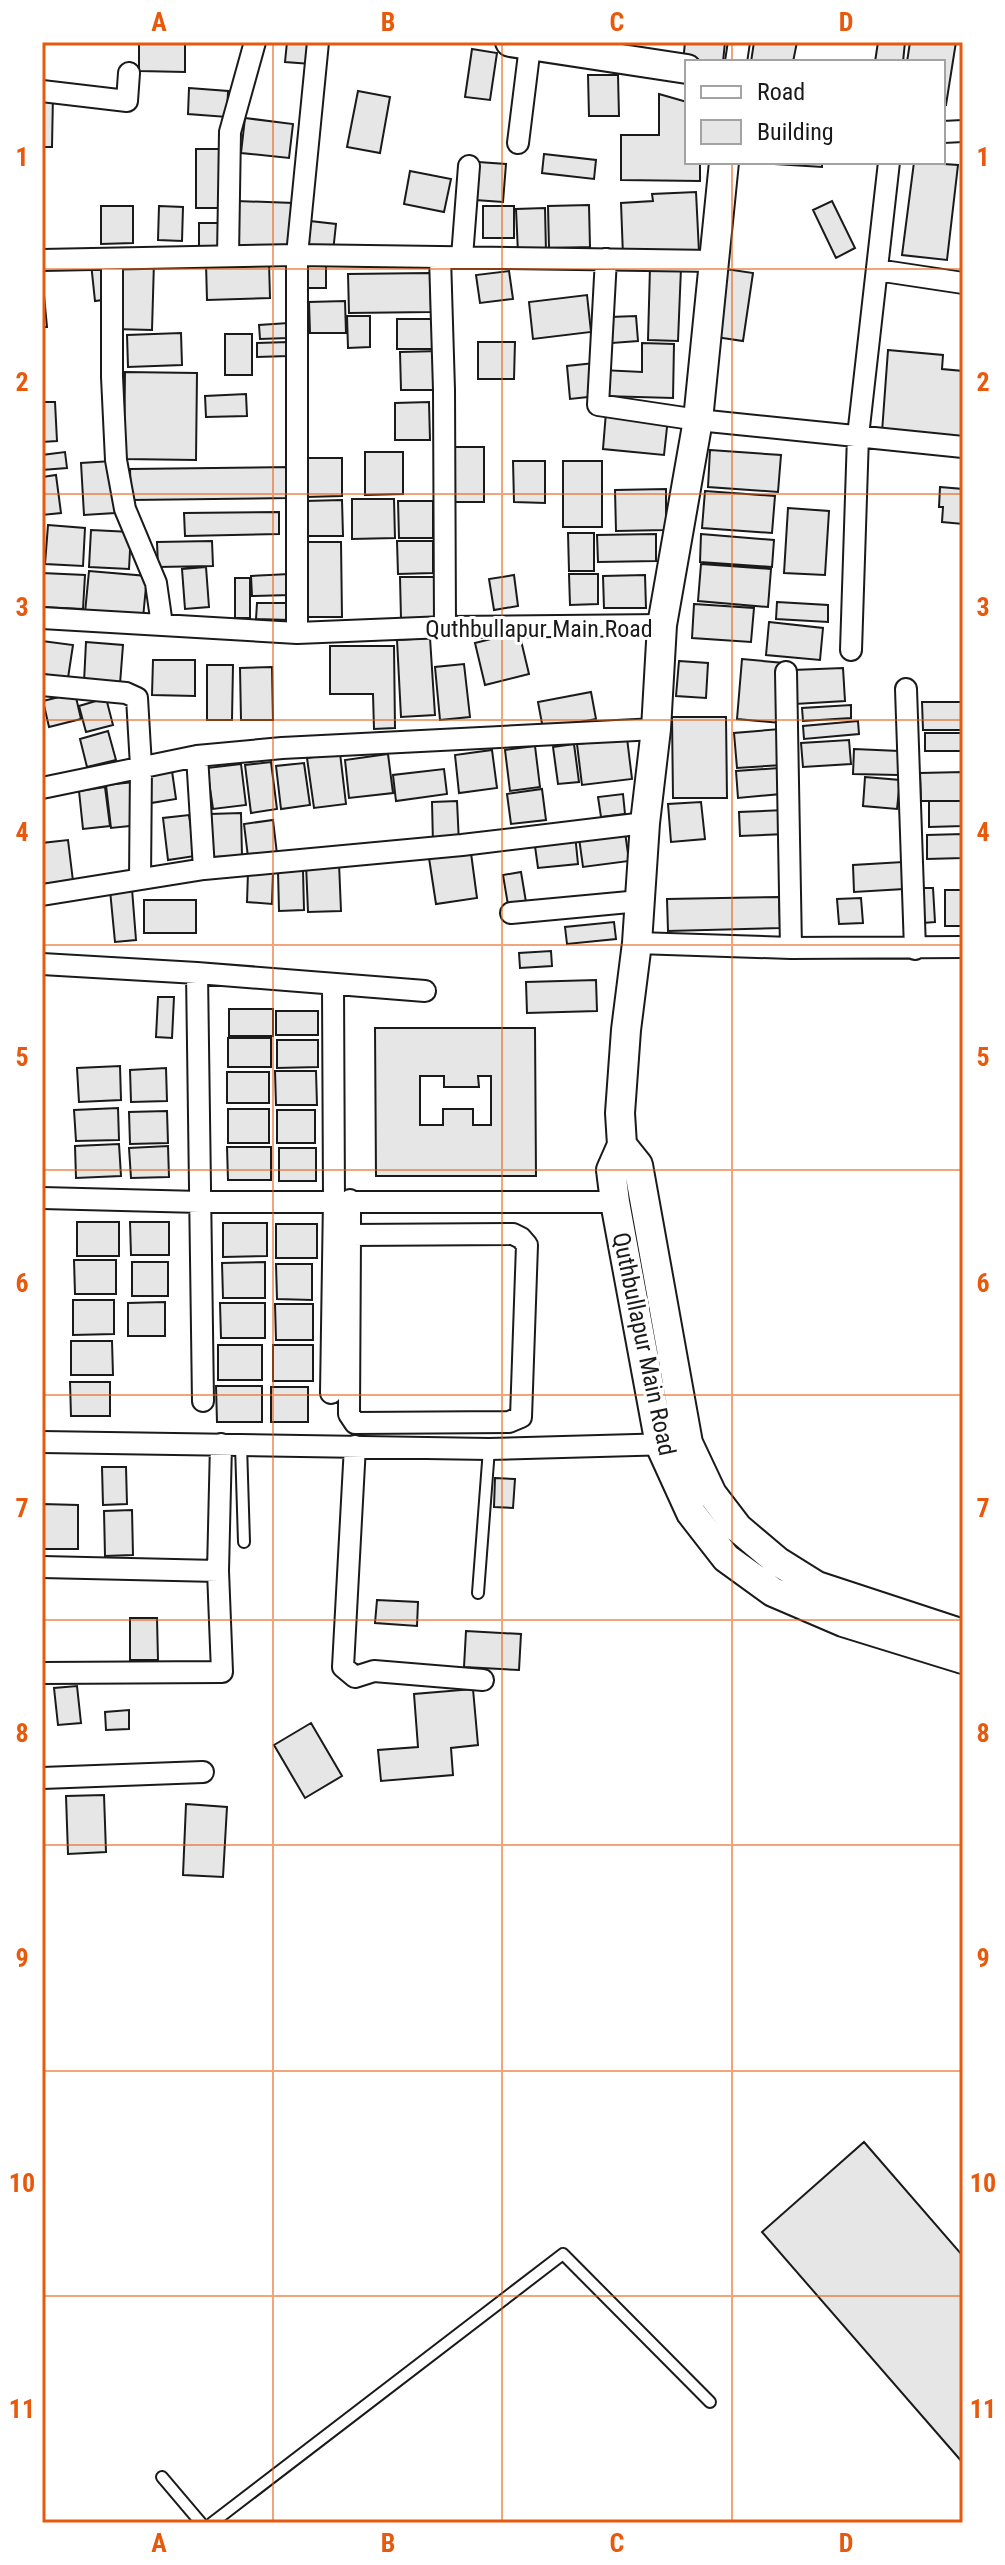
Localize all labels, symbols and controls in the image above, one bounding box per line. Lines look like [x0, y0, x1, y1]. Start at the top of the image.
text: A [151, 7, 167, 37]
text: B [381, 7, 395, 37]
text: C [610, 7, 625, 37]
text: D [839, 7, 853, 37]
legend [685, 60, 945, 164]
text: Road [757, 78, 805, 106]
text: Building [757, 118, 834, 146]
text: 1 [15, 142, 29, 172]
text: 1 [976, 142, 990, 172]
text: 2 [15, 367, 29, 397]
text: 2 [976, 367, 990, 397]
text: 3 [15, 592, 29, 622]
text: 3 [976, 592, 990, 622]
street label: Quthbullapur Main Road [425, 615, 653, 643]
text: 4 [15, 817, 29, 847]
text: 4 [976, 817, 990, 847]
text: 5 [15, 1042, 29, 1072]
text: 5 [976, 1042, 990, 1072]
street label: Quthbullapur Main Road [607, 1230, 681, 1458]
text: 6 [15, 1268, 29, 1298]
text: 6 [976, 1268, 990, 1298]
text: 7 [15, 1493, 29, 1523]
text: 7 [976, 1493, 990, 1523]
text: 8 [15, 1718, 29, 1748]
text: 8 [976, 1718, 990, 1748]
text: 9 [15, 1943, 29, 1973]
text: 9 [976, 1943, 990, 1973]
text: 10 [9, 2168, 35, 2198]
text: 10 [970, 2168, 996, 2198]
text: 11 [9, 2394, 35, 2424]
text: 11 [970, 2394, 996, 2424]
text: A [151, 2528, 167, 2558]
text: B [381, 2528, 395, 2558]
text: C [610, 2528, 625, 2558]
text: D [839, 2528, 853, 2558]

